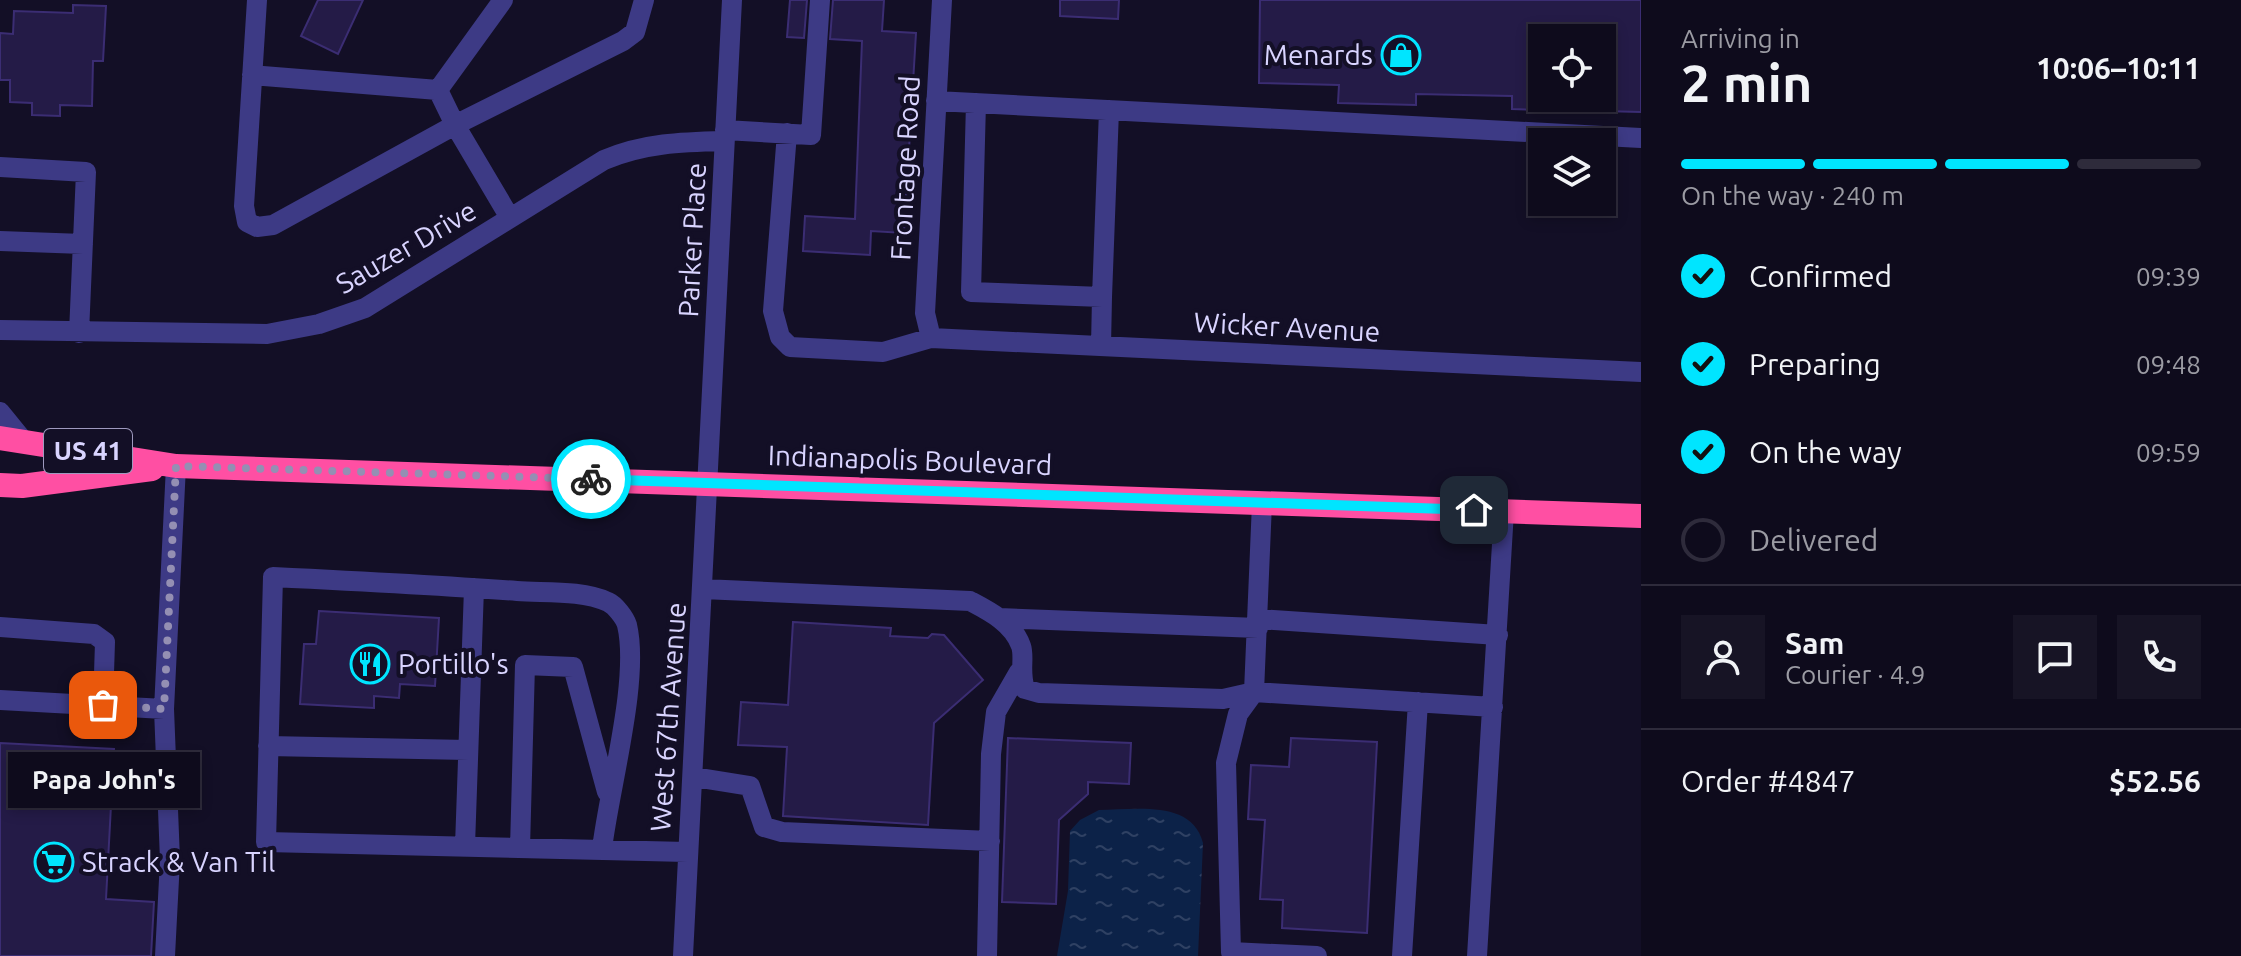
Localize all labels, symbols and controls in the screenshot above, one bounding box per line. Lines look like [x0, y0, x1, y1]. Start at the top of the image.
map controls [1528, 24, 1616, 216]
button: locate [1528, 24, 1616, 112]
text: Arriving in [1681, 24, 1800, 53]
shop icon: Menards [1380, 34, 1422, 76]
place label: Menards [1264, 39, 1373, 70]
text: 10:06–10:11 [2036, 51, 2201, 85]
text: 2 min [1681, 54, 1812, 112]
street label: Frontage Road [884, 75, 925, 261]
button: layers [1528, 128, 1616, 216]
street label: Parker Place [672, 162, 711, 318]
text: On the way · 240 m [1681, 181, 1904, 210]
street label: Sauzer Drive [330, 194, 481, 299]
icon: check [1681, 254, 1725, 298]
text: Confirmed [1749, 259, 1892, 293]
text: 09:39 [2136, 262, 2201, 291]
street label: Wicker Avenue [1193, 306, 1381, 347]
icon: check [1681, 342, 1725, 386]
text: Preparing [1749, 347, 1881, 381]
text: 09:48 [2136, 350, 2201, 379]
road number: US 41 [44, 429, 132, 473]
icon: check [1681, 430, 1725, 474]
text: On the way [1749, 435, 1902, 469]
text: 09:59 [2136, 438, 2201, 467]
courier [551, 439, 631, 519]
street label: Indianapolis Boulevard [767, 439, 1053, 480]
icon: bike [569, 457, 613, 501]
pin [1440, 476, 1508, 544]
icon: home [1452, 488, 1496, 532]
text: Delivered [1749, 523, 1878, 557]
street label: West 67th Avenue [644, 601, 691, 833]
button: person [1681, 615, 1765, 699]
button: chat [2013, 615, 2097, 699]
button: phone [2117, 615, 2201, 699]
text: Sam [1785, 626, 1844, 660]
restaurant icon: Portillo's [349, 643, 391, 685]
place label: Portillo's [398, 648, 509, 679]
text: Courier · 4.9 [1785, 660, 1925, 689]
pin [69, 671, 137, 739]
icon: bag [81, 683, 125, 727]
callout: Papa John's [7, 753, 199, 809]
text: Order #4847 [1681, 764, 1855, 798]
text: $52.56 [2109, 764, 2201, 798]
text: Papa John's [32, 765, 176, 794]
supermarket icon: Strack & Van Til [33, 841, 75, 883]
place label: Strack & Van Til [82, 846, 275, 877]

